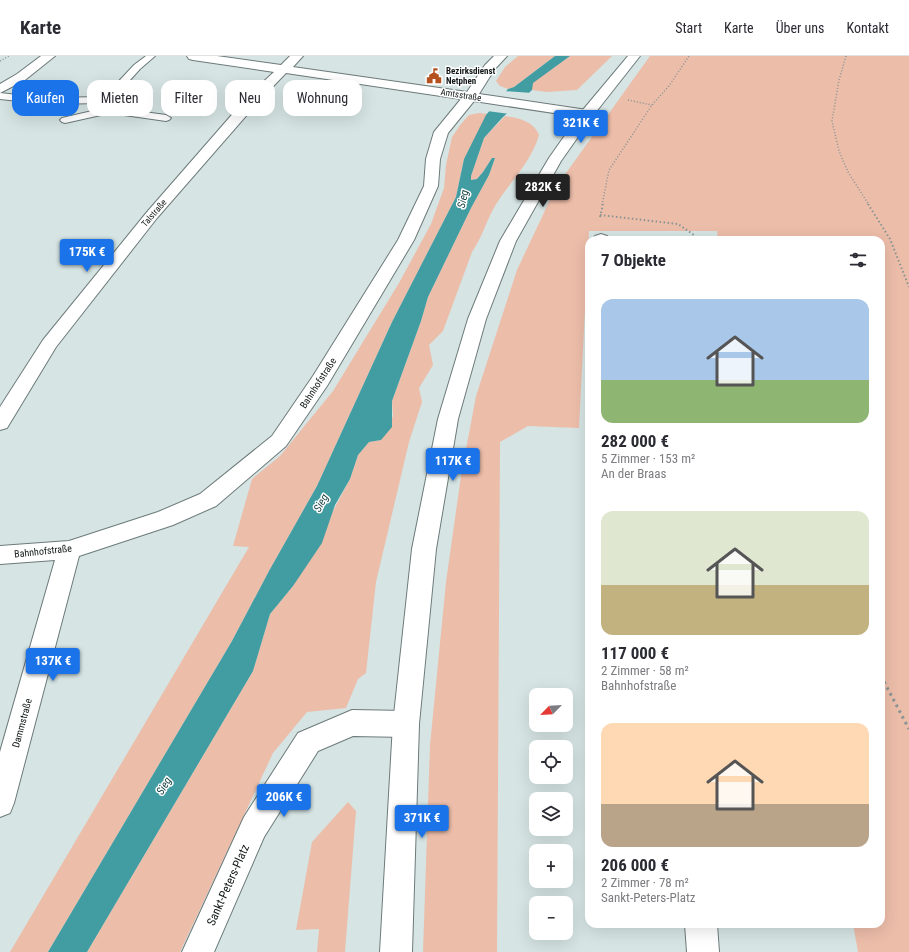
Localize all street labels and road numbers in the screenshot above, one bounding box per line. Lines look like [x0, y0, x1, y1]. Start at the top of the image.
street label: Amtsstraße [440, 87, 482, 103]
street label: Talstraße [139, 197, 169, 229]
street label: Bahnhofstraße [298, 355, 339, 410]
street label: Bahnhofstraße [14, 542, 73, 560]
street label: Dammstraße [10, 697, 34, 749]
street label: Sankt-Peters-Platz [204, 842, 252, 928]

